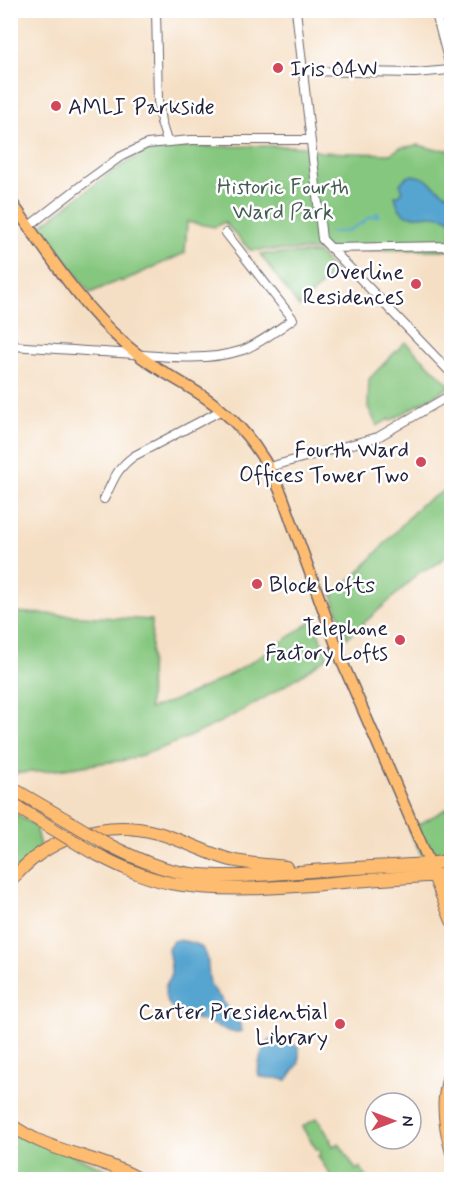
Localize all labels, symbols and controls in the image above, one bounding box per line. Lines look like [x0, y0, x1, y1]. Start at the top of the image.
place label: Iris O4W [290, 56, 377, 84]
marker: Iris O4W [271, 61, 285, 75]
place label: AMLI Parkside [68, 94, 215, 122]
marker: AMLI Parkside [49, 99, 63, 113]
park label: Historic Fourth Ward Park [217, 174, 349, 227]
place label: Overline Residences [303, 259, 404, 312]
marker: Overline Residences [409, 277, 423, 291]
place label: Fourth Ward Offices Tower Two [239, 437, 409, 490]
marker: Fourth Ward Offices Tower Two [414, 455, 428, 469]
place label: Block Lofts [269, 572, 375, 600]
marker: Block Lofts [250, 577, 264, 591]
place label: Telephone Factory Lofts [265, 615, 388, 668]
marker: Telephone Factory Lofts [393, 633, 407, 647]
place label: Carter Presidential Library [138, 999, 328, 1052]
marker: Carter Presidential Library [333, 1017, 347, 1031]
north arrow [363, 1091, 423, 1151]
text: N [396, 1116, 417, 1126]

